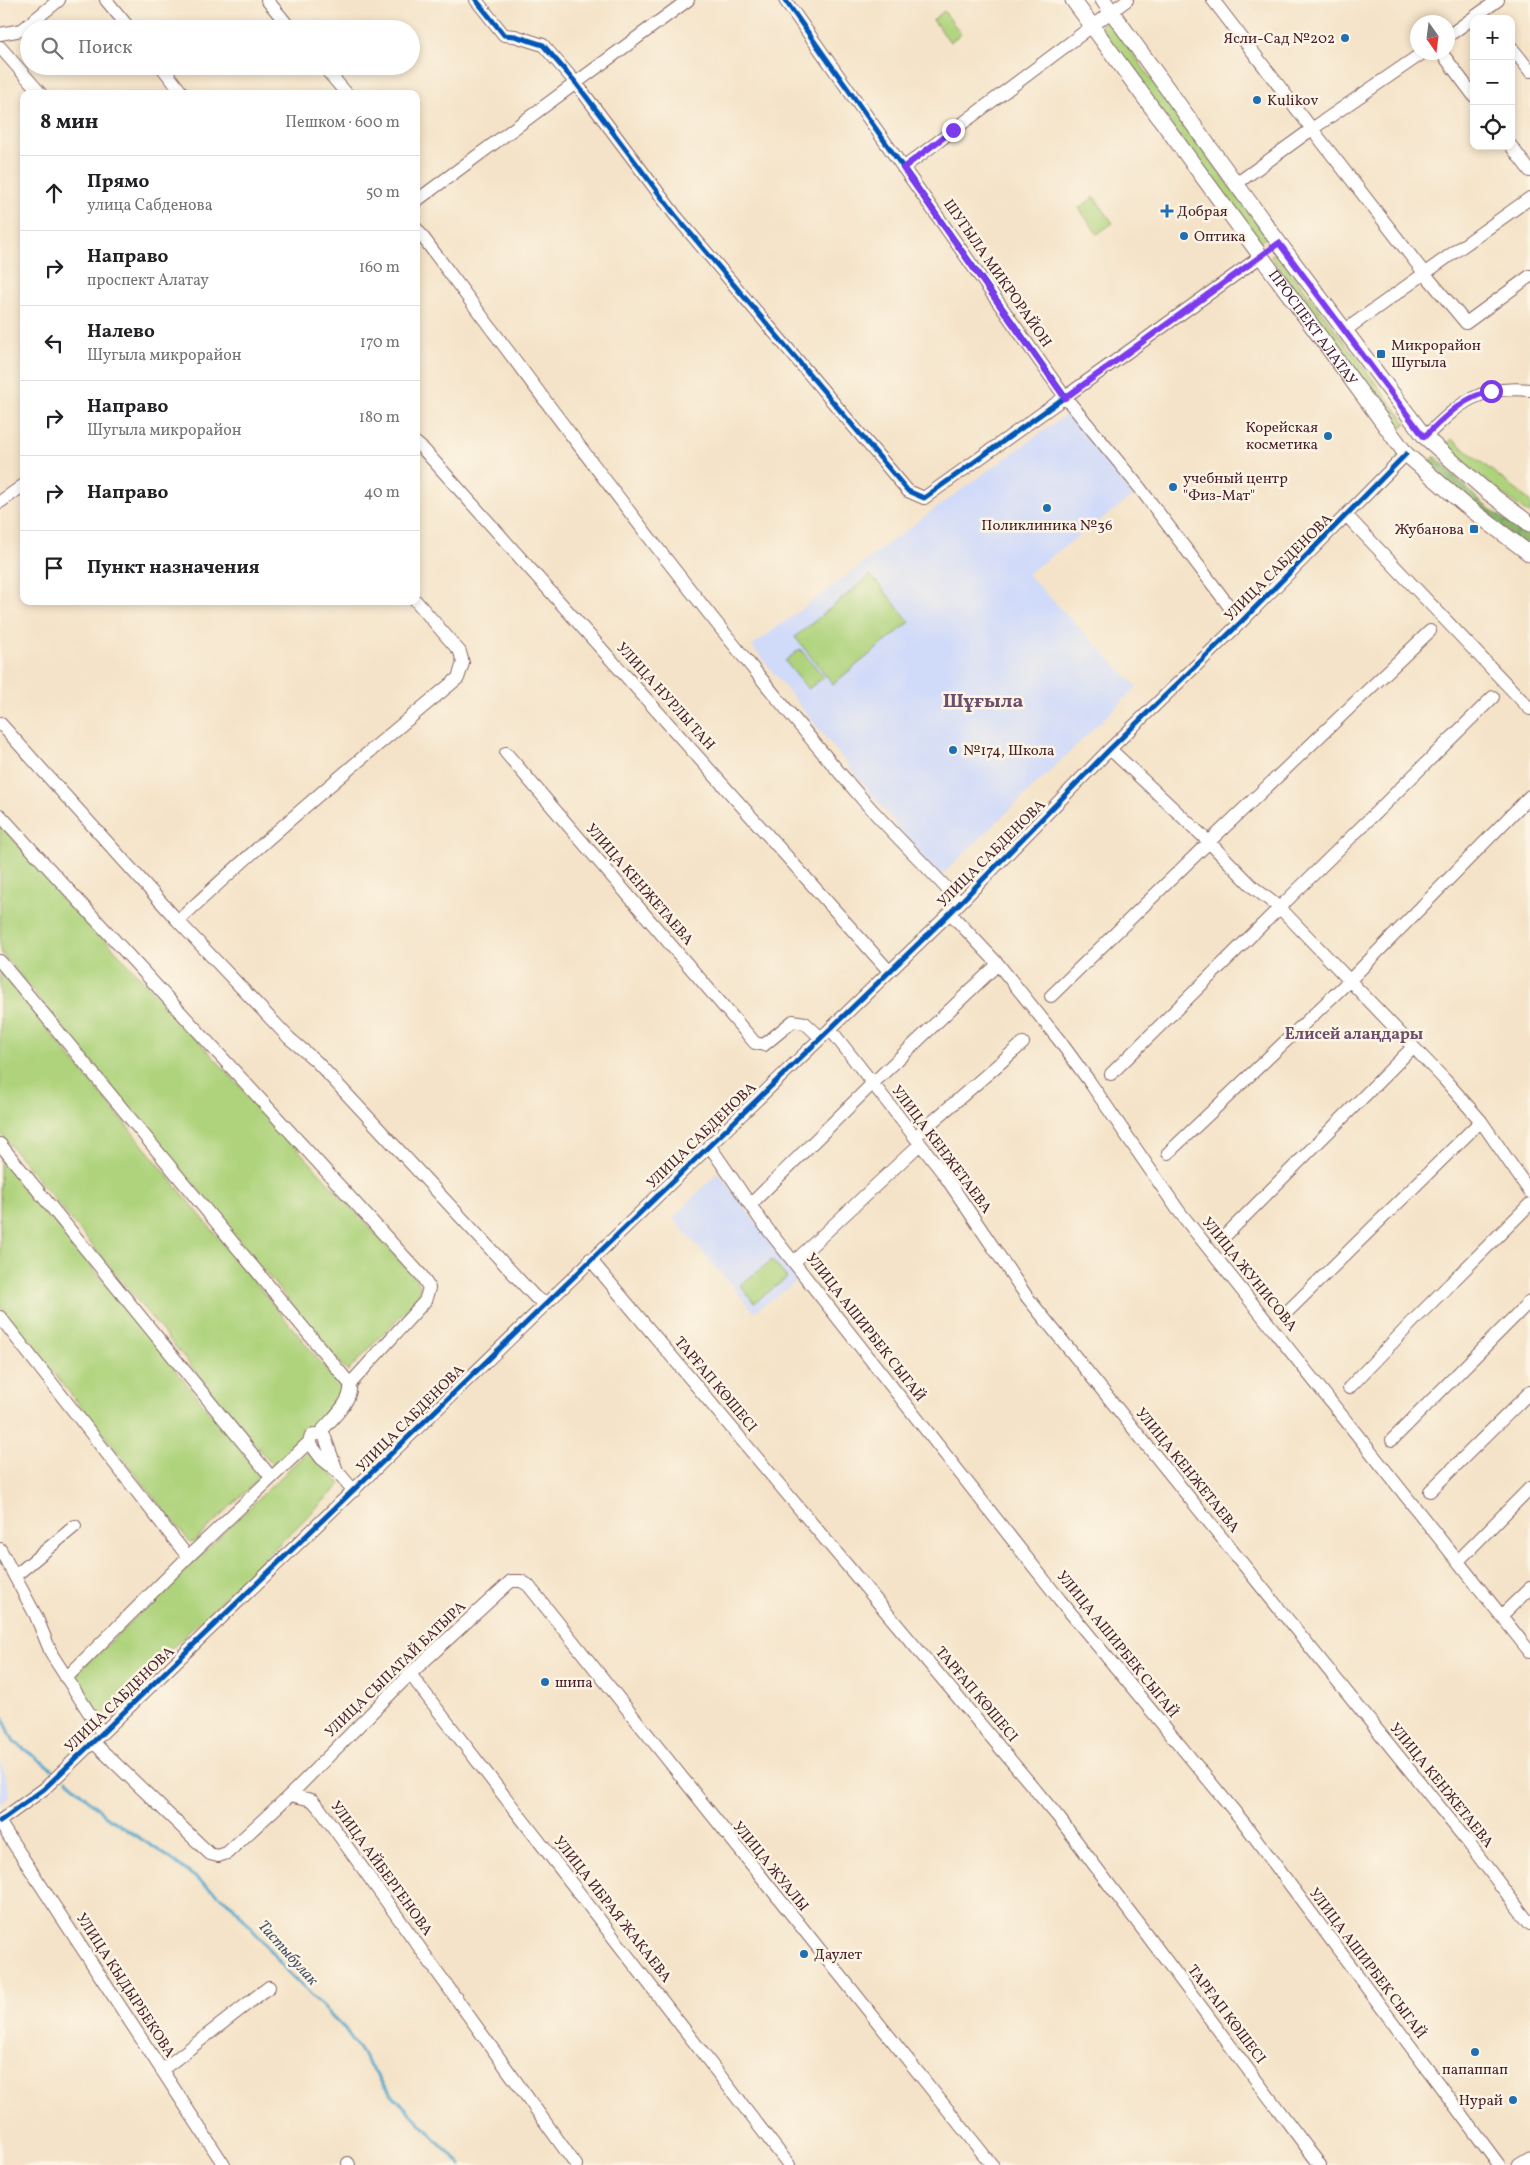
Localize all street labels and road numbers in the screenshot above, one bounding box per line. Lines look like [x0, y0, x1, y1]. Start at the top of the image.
street label: ШУГЫЛА МИКРОРАЙОН [938, 196, 1056, 352]
street label: ПРОСПЕКТ АЛАТАУ [1262, 266, 1362, 391]
street label: УЛИЦА САБДЕНОВА [1220, 509, 1338, 627]
street label: УЛИЦА НУРЛЫ ТАН [611, 638, 719, 756]
street label: УЛИЦА САБДЕНОВА [933, 795, 1051, 913]
street label: УЛИЦА КЕНЖЕТАЕВА [580, 819, 698, 951]
street label: УЛИЦА САБДЕНОВА [643, 1078, 762, 1194]
street label: УЛИЦА КЕНЖЕТАЕВА [886, 1082, 996, 1219]
street label: УЛИЦА ЖУНИСОВА [1196, 1213, 1302, 1337]
street label: УЛИЦА АШИРБЕК СЫГАЙ [800, 1249, 930, 1407]
street label: ТАРҒАП КӨШЕСІ [669, 1333, 761, 1437]
street label: УЛИЦА САБДЕНОВА [352, 1360, 470, 1478]
street label: УЛИЦА КЕНЖЕТАЕВА [1130, 1404, 1244, 1538]
street label: УЛИЦА АШИРБЕК СЫГАЙ [1051, 1567, 1183, 1723]
street label: УЛИЦА СЫПАТАЙ БАТЫРА [321, 1597, 471, 1743]
street label: УЛИЦА САБДЕНОВА [61, 1642, 180, 1758]
street label: ТАРҒАП КӨШЕСІ [930, 1643, 1022, 1747]
street label: УЛИЦА КЕНЖЕТАЕВА [1384, 1719, 1498, 1853]
street label: УЛИЦА АЙБЕРГЕНОВА [325, 1797, 437, 1941]
street label: УЛИЦА ЖУАЛЫ [727, 1817, 813, 1917]
street label: УЛИЦА ИБРАЯ ЖАКАЕВА [548, 1832, 676, 1988]
street label: УЛИЦА АШИРБЕК СЫГАЙ [1303, 1884, 1430, 2044]
street label: УЛИЦА КЫДЫРБЕКОВА [70, 1909, 180, 2063]
street label: ТАРҒАП КӨШЕСІ [1182, 1961, 1270, 2069]

